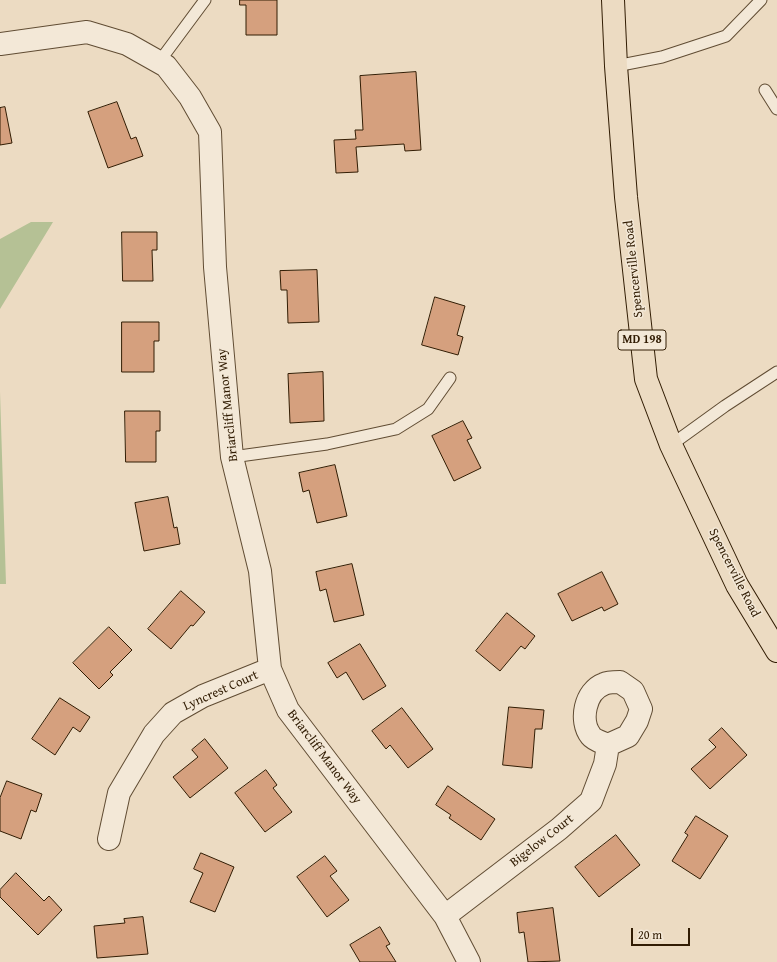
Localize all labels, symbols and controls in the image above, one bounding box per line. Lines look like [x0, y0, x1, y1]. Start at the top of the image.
street label: Spencerville Road [621, 220, 647, 318]
road number: MD 198 [618, 330, 666, 350]
street label: Briarcliff Manor Way [214, 348, 242, 462]
street label: Spencerville Road [705, 526, 763, 620]
street label: Lyncrest Court [181, 668, 261, 714]
street label: Briarcliff Manor Way [284, 707, 364, 807]
street label: Bigelow Court [507, 811, 577, 871]
scale bar [633, 920, 692, 946]
text: 20 m [638, 926, 662, 943]

